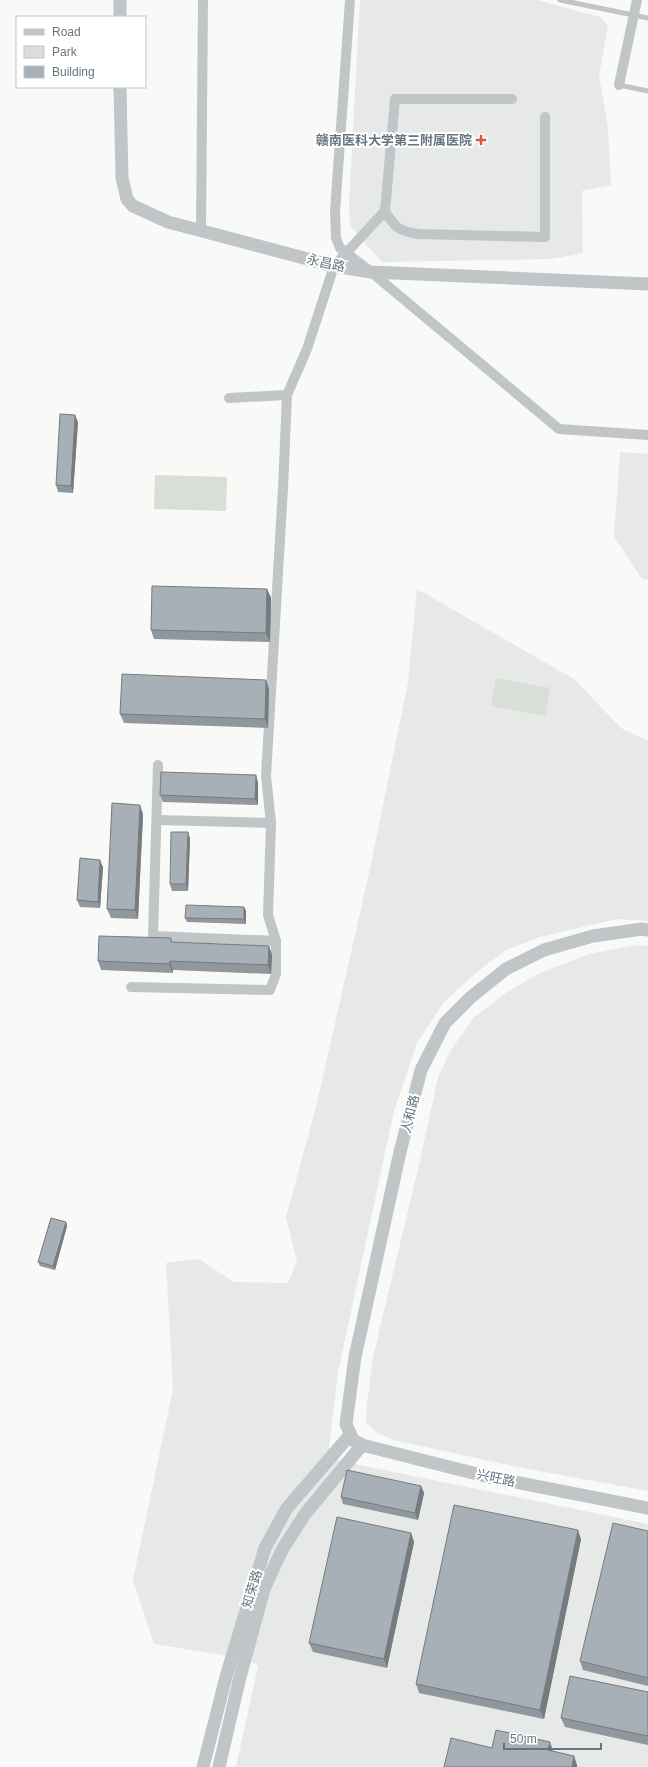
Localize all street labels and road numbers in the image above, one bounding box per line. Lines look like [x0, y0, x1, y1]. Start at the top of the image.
street label: 永昌路 [305, 251, 347, 275]
street label: 人和路 [398, 1093, 422, 1135]
street label: 兴旺路 [475, 1467, 517, 1489]
street label: 知荣路 [239, 1568, 265, 1610]

